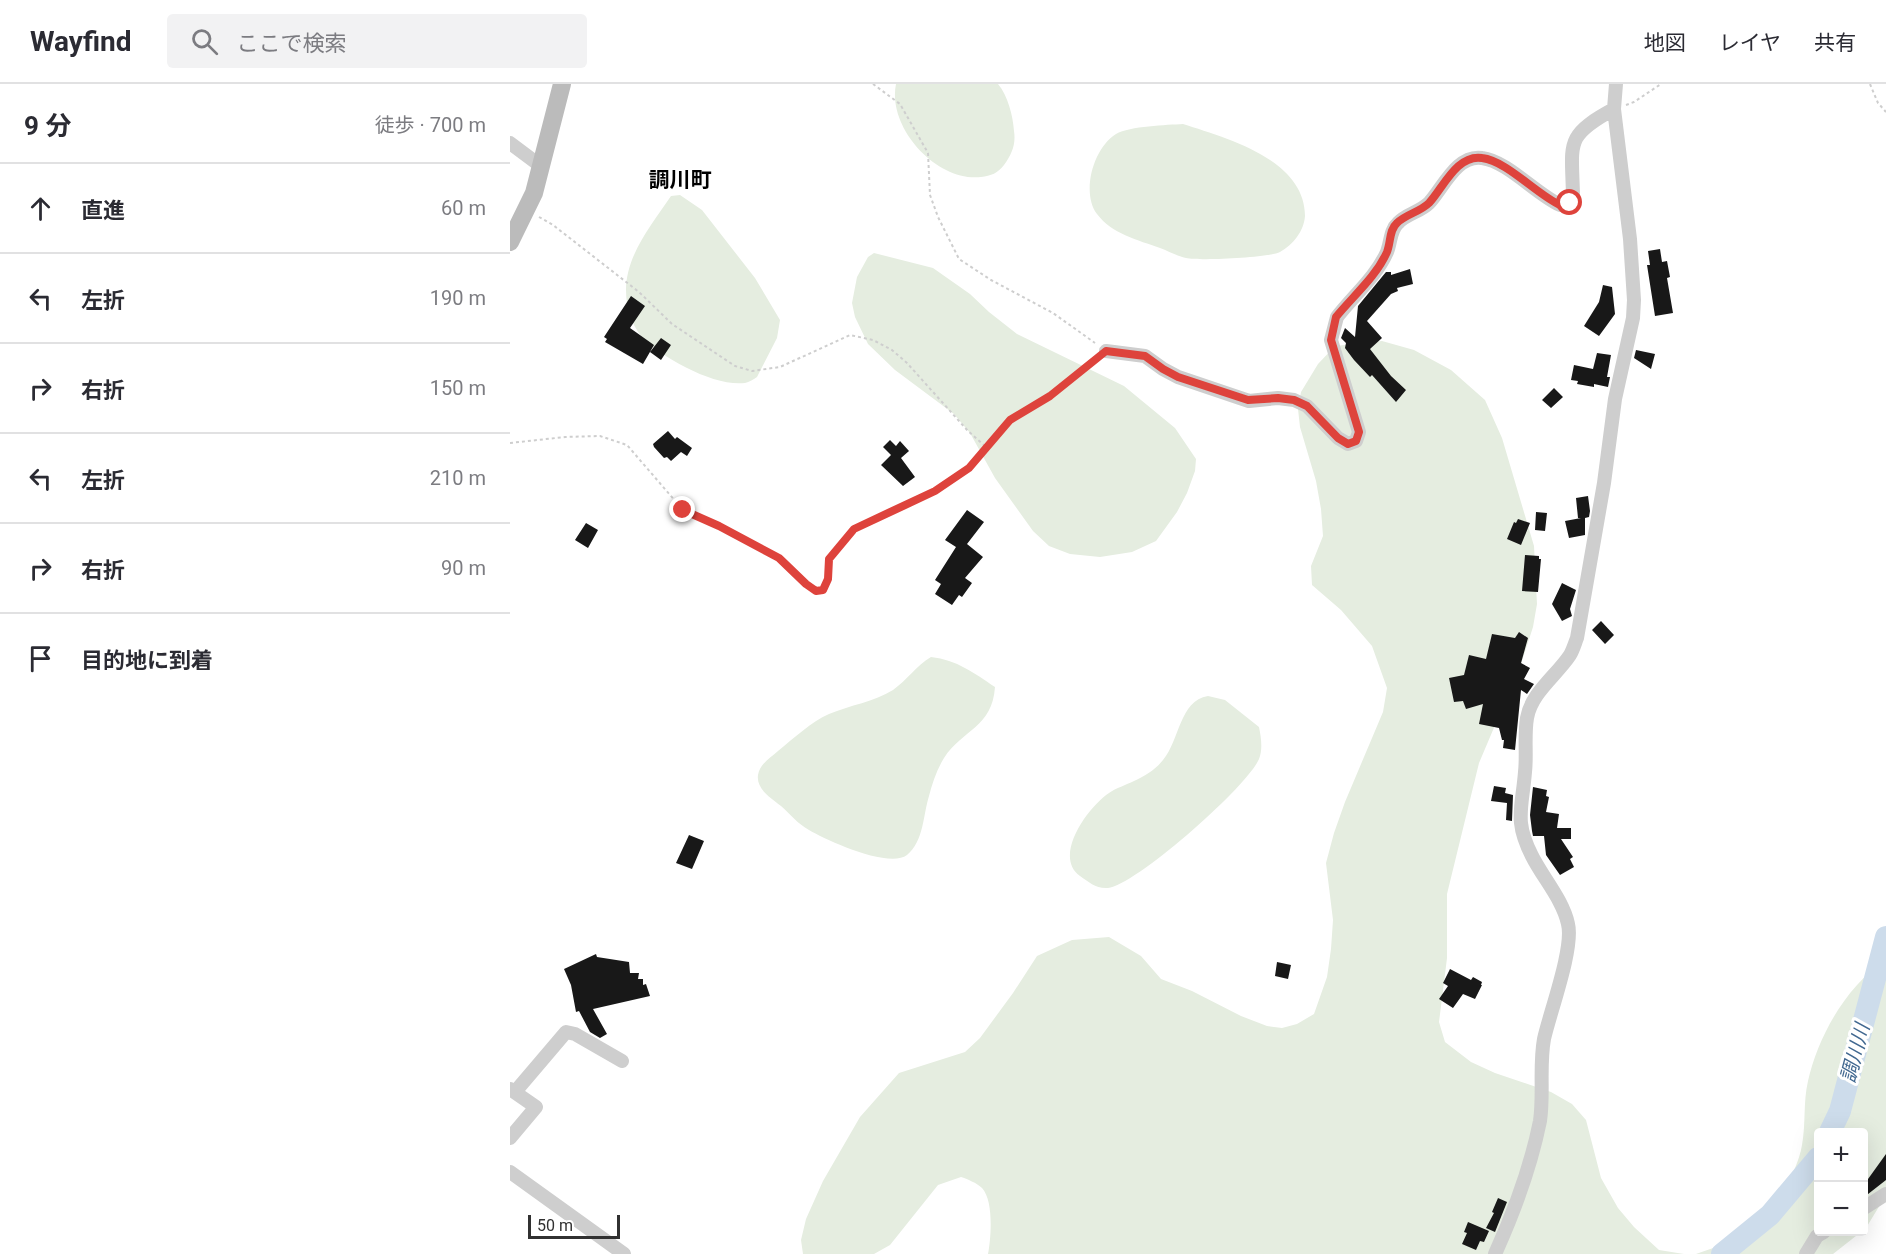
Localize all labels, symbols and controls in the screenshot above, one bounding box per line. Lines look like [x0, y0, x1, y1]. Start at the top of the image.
search box [167, 14, 587, 68]
text: Wayfind [30, 25, 131, 58]
icon: search [188, 25, 221, 58]
text: ここで検索 [236, 31, 346, 56]
text: 地図 [1644, 31, 1686, 55]
text: レイヤ [1719, 31, 1781, 55]
text: 共有 [1814, 31, 1856, 55]
text: 9 分 [24, 111, 71, 141]
text: 徒歩 · 700 m [375, 113, 486, 137]
district label: 調川町 [649, 168, 712, 192]
route start [1556, 189, 1582, 215]
icon: ahead [24, 192, 57, 225]
text: 60 m [441, 196, 486, 220]
text: 直進 [81, 198, 125, 223]
icon: left [24, 282, 57, 315]
text: 190 m [430, 286, 486, 310]
text: 左折 [81, 288, 125, 313]
icon: right [24, 372, 57, 405]
text: 150 m [430, 376, 486, 400]
text: 右折 [81, 378, 125, 403]
icon: left [24, 462, 57, 495]
text: 210 m [430, 466, 486, 490]
text: 左折 [81, 468, 125, 493]
route end [669, 496, 695, 522]
icon: right [24, 552, 57, 585]
text: 90 m [441, 556, 486, 580]
text: 右折 [81, 558, 125, 583]
icon: arrive [24, 642, 57, 675]
text: 目的地に到着 [81, 648, 213, 673]
water label: 調川川 [1836, 1019, 1875, 1085]
map controls [1814, 1128, 1868, 1236]
button: + [1814, 1128, 1868, 1182]
button: − [1814, 1182, 1868, 1236]
scale bar [528, 1212, 620, 1240]
text: 50 m [537, 1216, 573, 1235]

